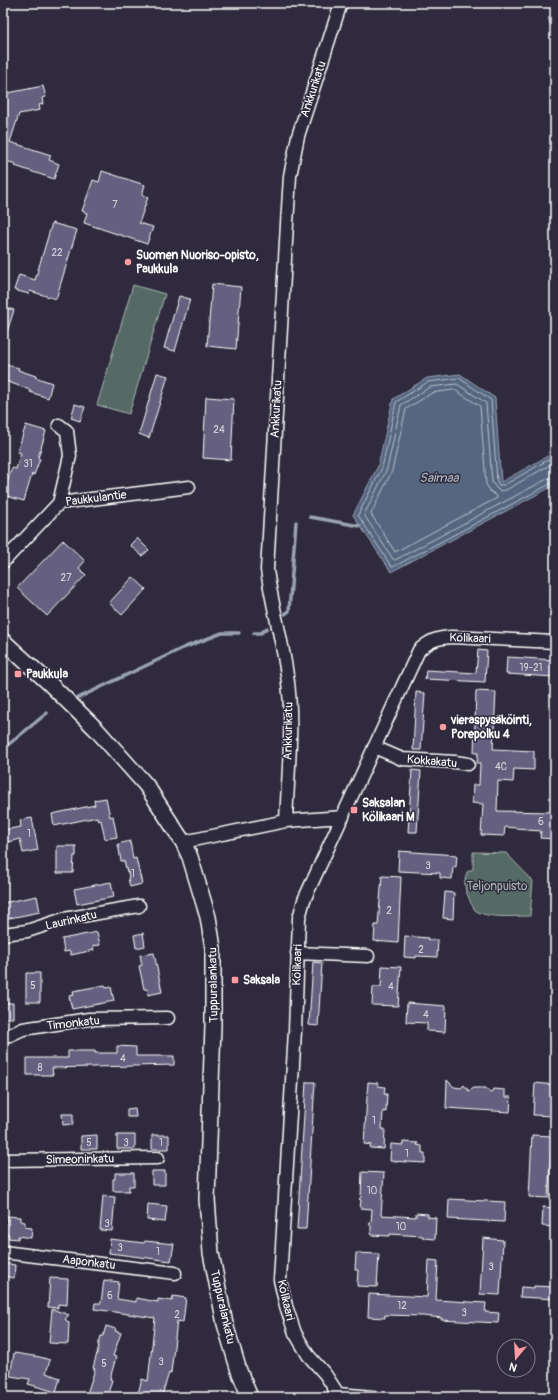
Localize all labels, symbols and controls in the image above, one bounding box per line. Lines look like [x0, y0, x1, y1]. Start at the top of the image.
street label: Ankkurikatu [297, 59, 330, 119]
house number: 7 [112, 199, 118, 211]
house number: 22 [51, 247, 63, 259]
place label: Suomen Nuoriso-opisto, Paukkula [136, 248, 259, 277]
marker: Suomen Nuoriso-opisto, Paukkula [123, 257, 133, 267]
street label: Ankkurikatu [267, 380, 286, 438]
house number: 24 [213, 424, 225, 436]
house number: 31 [23, 458, 33, 470]
water label: Saimaa [419, 470, 460, 486]
street label: Paukkulantie [65, 487, 127, 510]
house number: 27 [61, 572, 72, 584]
street label: Kölikaari [449, 630, 491, 647]
house number: 19-21 [520, 662, 542, 674]
place label: Paukkula [26, 667, 68, 682]
marker: Paukkula [13, 669, 23, 679]
street label: Ankkurikatu [280, 702, 297, 760]
place label: vieraspysäköinti, Porepolku 4 [450, 713, 532, 742]
marker: vieraspysäköinti, Porepolku 4 [438, 722, 448, 732]
street label: Kokkakatu [406, 752, 458, 771]
house number: 4C [495, 761, 507, 773]
place label: Saksalan Kölikaari M [362, 796, 415, 825]
marker: Saksalan Kölikaari M [349, 805, 359, 815]
house number: 6 [538, 816, 544, 828]
house number: 1 [27, 828, 31, 840]
house number: 3 [425, 860, 431, 872]
house number: 1 [131, 868, 135, 880]
park label: Teljonpuisto [466, 879, 528, 894]
house number: 2 [386, 905, 392, 917]
street label: Laurinkatu [44, 907, 98, 934]
street label: Kölikaari [289, 944, 306, 986]
house number: 2 [418, 944, 424, 956]
street label: Tuppuralankatu [205, 947, 222, 1023]
place label: Saksala [243, 973, 280, 988]
marker: Saksala [230, 975, 240, 985]
house number: 5 [30, 980, 36, 992]
house number: 4 [388, 981, 394, 993]
house number: 4 [423, 1009, 429, 1021]
street label: Timonkatu [46, 1013, 100, 1034]
house number: 4 [120, 1053, 126, 1065]
house number: 8 [37, 1062, 43, 1074]
house number: 1 [372, 1115, 376, 1127]
house number: 5 [86, 1137, 92, 1149]
house number: 3 [123, 1137, 129, 1149]
house number: 1 [159, 1137, 163, 1149]
house number: 1 [405, 1148, 409, 1160]
street label: Simeoninkatu [46, 1151, 114, 1168]
house number: 10 [367, 1185, 378, 1197]
house number: 3 [104, 1218, 110, 1230]
house number: 10 [396, 1221, 407, 1233]
house number: 3 [117, 1242, 123, 1254]
house number: 1 [156, 1246, 160, 1258]
street label: Aaponkatu [62, 1252, 116, 1273]
house number: 3 [488, 1261, 494, 1273]
street label: Tuppuralankatu [207, 1269, 238, 1346]
street label: Kölikaari [274, 1278, 297, 1322]
house number: 6 [107, 1290, 113, 1302]
house number: 12 [397, 1300, 407, 1312]
house number: 3 [461, 1307, 467, 1319]
house number: 2 [174, 1309, 180, 1321]
north arrow [496, 1338, 536, 1378]
house number: 3 [158, 1356, 164, 1368]
house number: 5 [101, 1358, 107, 1370]
text: N [507, 1360, 519, 1374]

